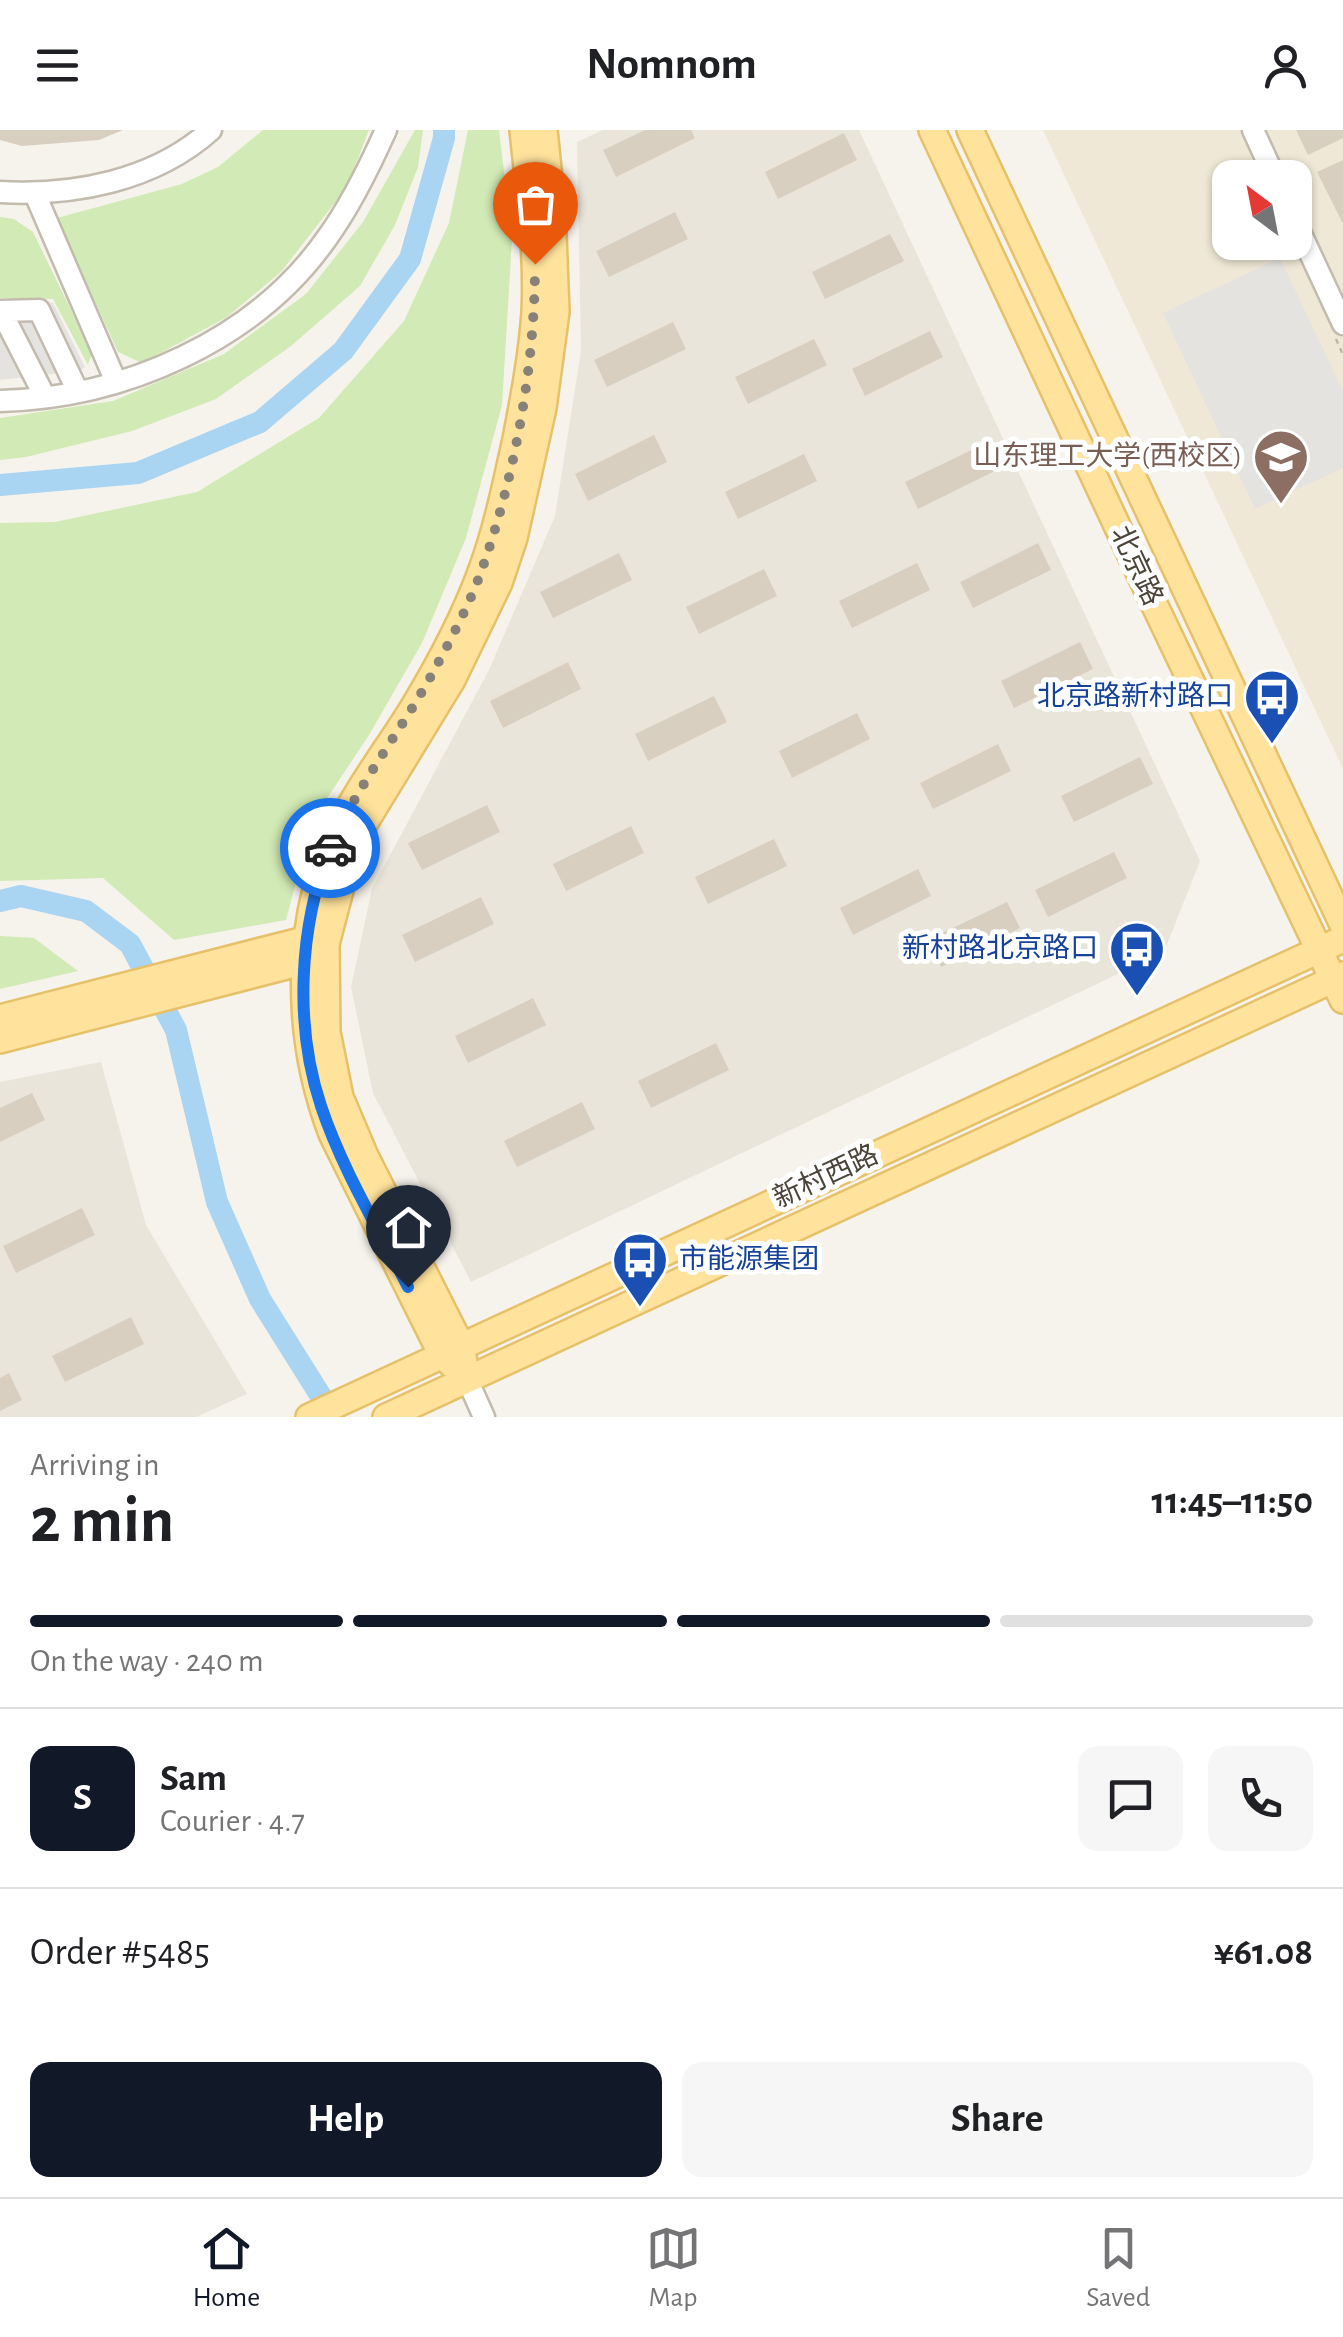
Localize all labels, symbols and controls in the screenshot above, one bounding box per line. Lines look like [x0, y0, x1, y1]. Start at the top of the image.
icon: menu [30, 38, 85, 93]
icon: person [1258, 38, 1313, 93]
text: Nomnom [586, 42, 757, 87]
north arrow [1212, 160, 1312, 260]
map controls [1212, 160, 1312, 260]
pin [493, 162, 578, 265]
icon: bag [508, 177, 563, 232]
school or university icon: 山东理工大学(西校区) [1251, 427, 1311, 506]
place label: 山东理工大学(西校区) [973, 441, 1242, 471]
street label: 北京路 [1106, 521, 1168, 610]
bus stop icon: 北京路新村路口 [1242, 667, 1302, 746]
place label: 北京路新村路口 [1037, 681, 1233, 711]
courier [280, 798, 380, 898]
icon: car [303, 821, 358, 876]
bus stop icon: 新村路北京路口 [1107, 919, 1167, 998]
place label: 新村路北京路口 [902, 933, 1098, 963]
street label: 新村西路 [768, 1139, 883, 1213]
pin [366, 1185, 451, 1288]
icon: home [381, 1200, 436, 1255]
bus stop icon: 市能源集团 [610, 1230, 670, 1309]
place label: 市能源集团 [679, 1244, 819, 1274]
text: Arriving in [30, 1449, 159, 1481]
text: 11:45–11:50 [1152, 1483, 1313, 1521]
text: 2 min [30, 1489, 174, 1554]
text: On the way · 240 m [30, 1645, 264, 1677]
button: chat [1078, 1746, 1183, 1851]
button: phone [1208, 1746, 1313, 1851]
text: Sam [160, 1760, 227, 1798]
text: S [73, 1779, 92, 1817]
text: Courier · 4.7 [160, 1805, 305, 1837]
text: Order #5485 [30, 1934, 210, 1972]
text: ¥61.08 [1214, 1934, 1313, 1972]
button: Help [30, 2062, 662, 2177]
button: Share [682, 2062, 1313, 2177]
tab: Home [193, 2221, 260, 2315]
tab: Map [646, 2221, 701, 2315]
tab: Saved [1086, 2221, 1150, 2315]

